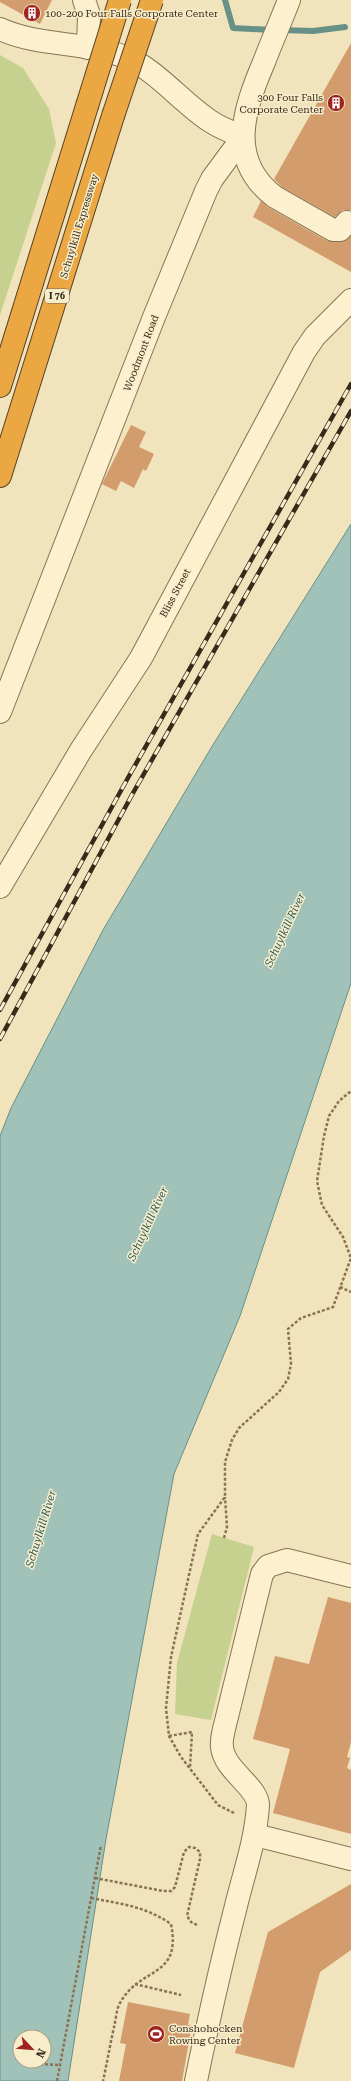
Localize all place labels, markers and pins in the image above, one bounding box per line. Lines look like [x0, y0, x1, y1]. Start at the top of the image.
building icon: 100-200 Four Falls Corporate Center [22, 3, 42, 23]
place label: 100-200 Four Falls Corporate Center [45, 8, 218, 19]
place label: 300 Four Falls Corporate Center [239, 92, 323, 115]
building icon: 300 Four Falls Corporate Center [326, 93, 346, 113]
place label: Conshohocken Rowing Center [169, 2023, 243, 2046]
sports icon: Conshohocken Rowing Center [146, 2024, 166, 2044]

